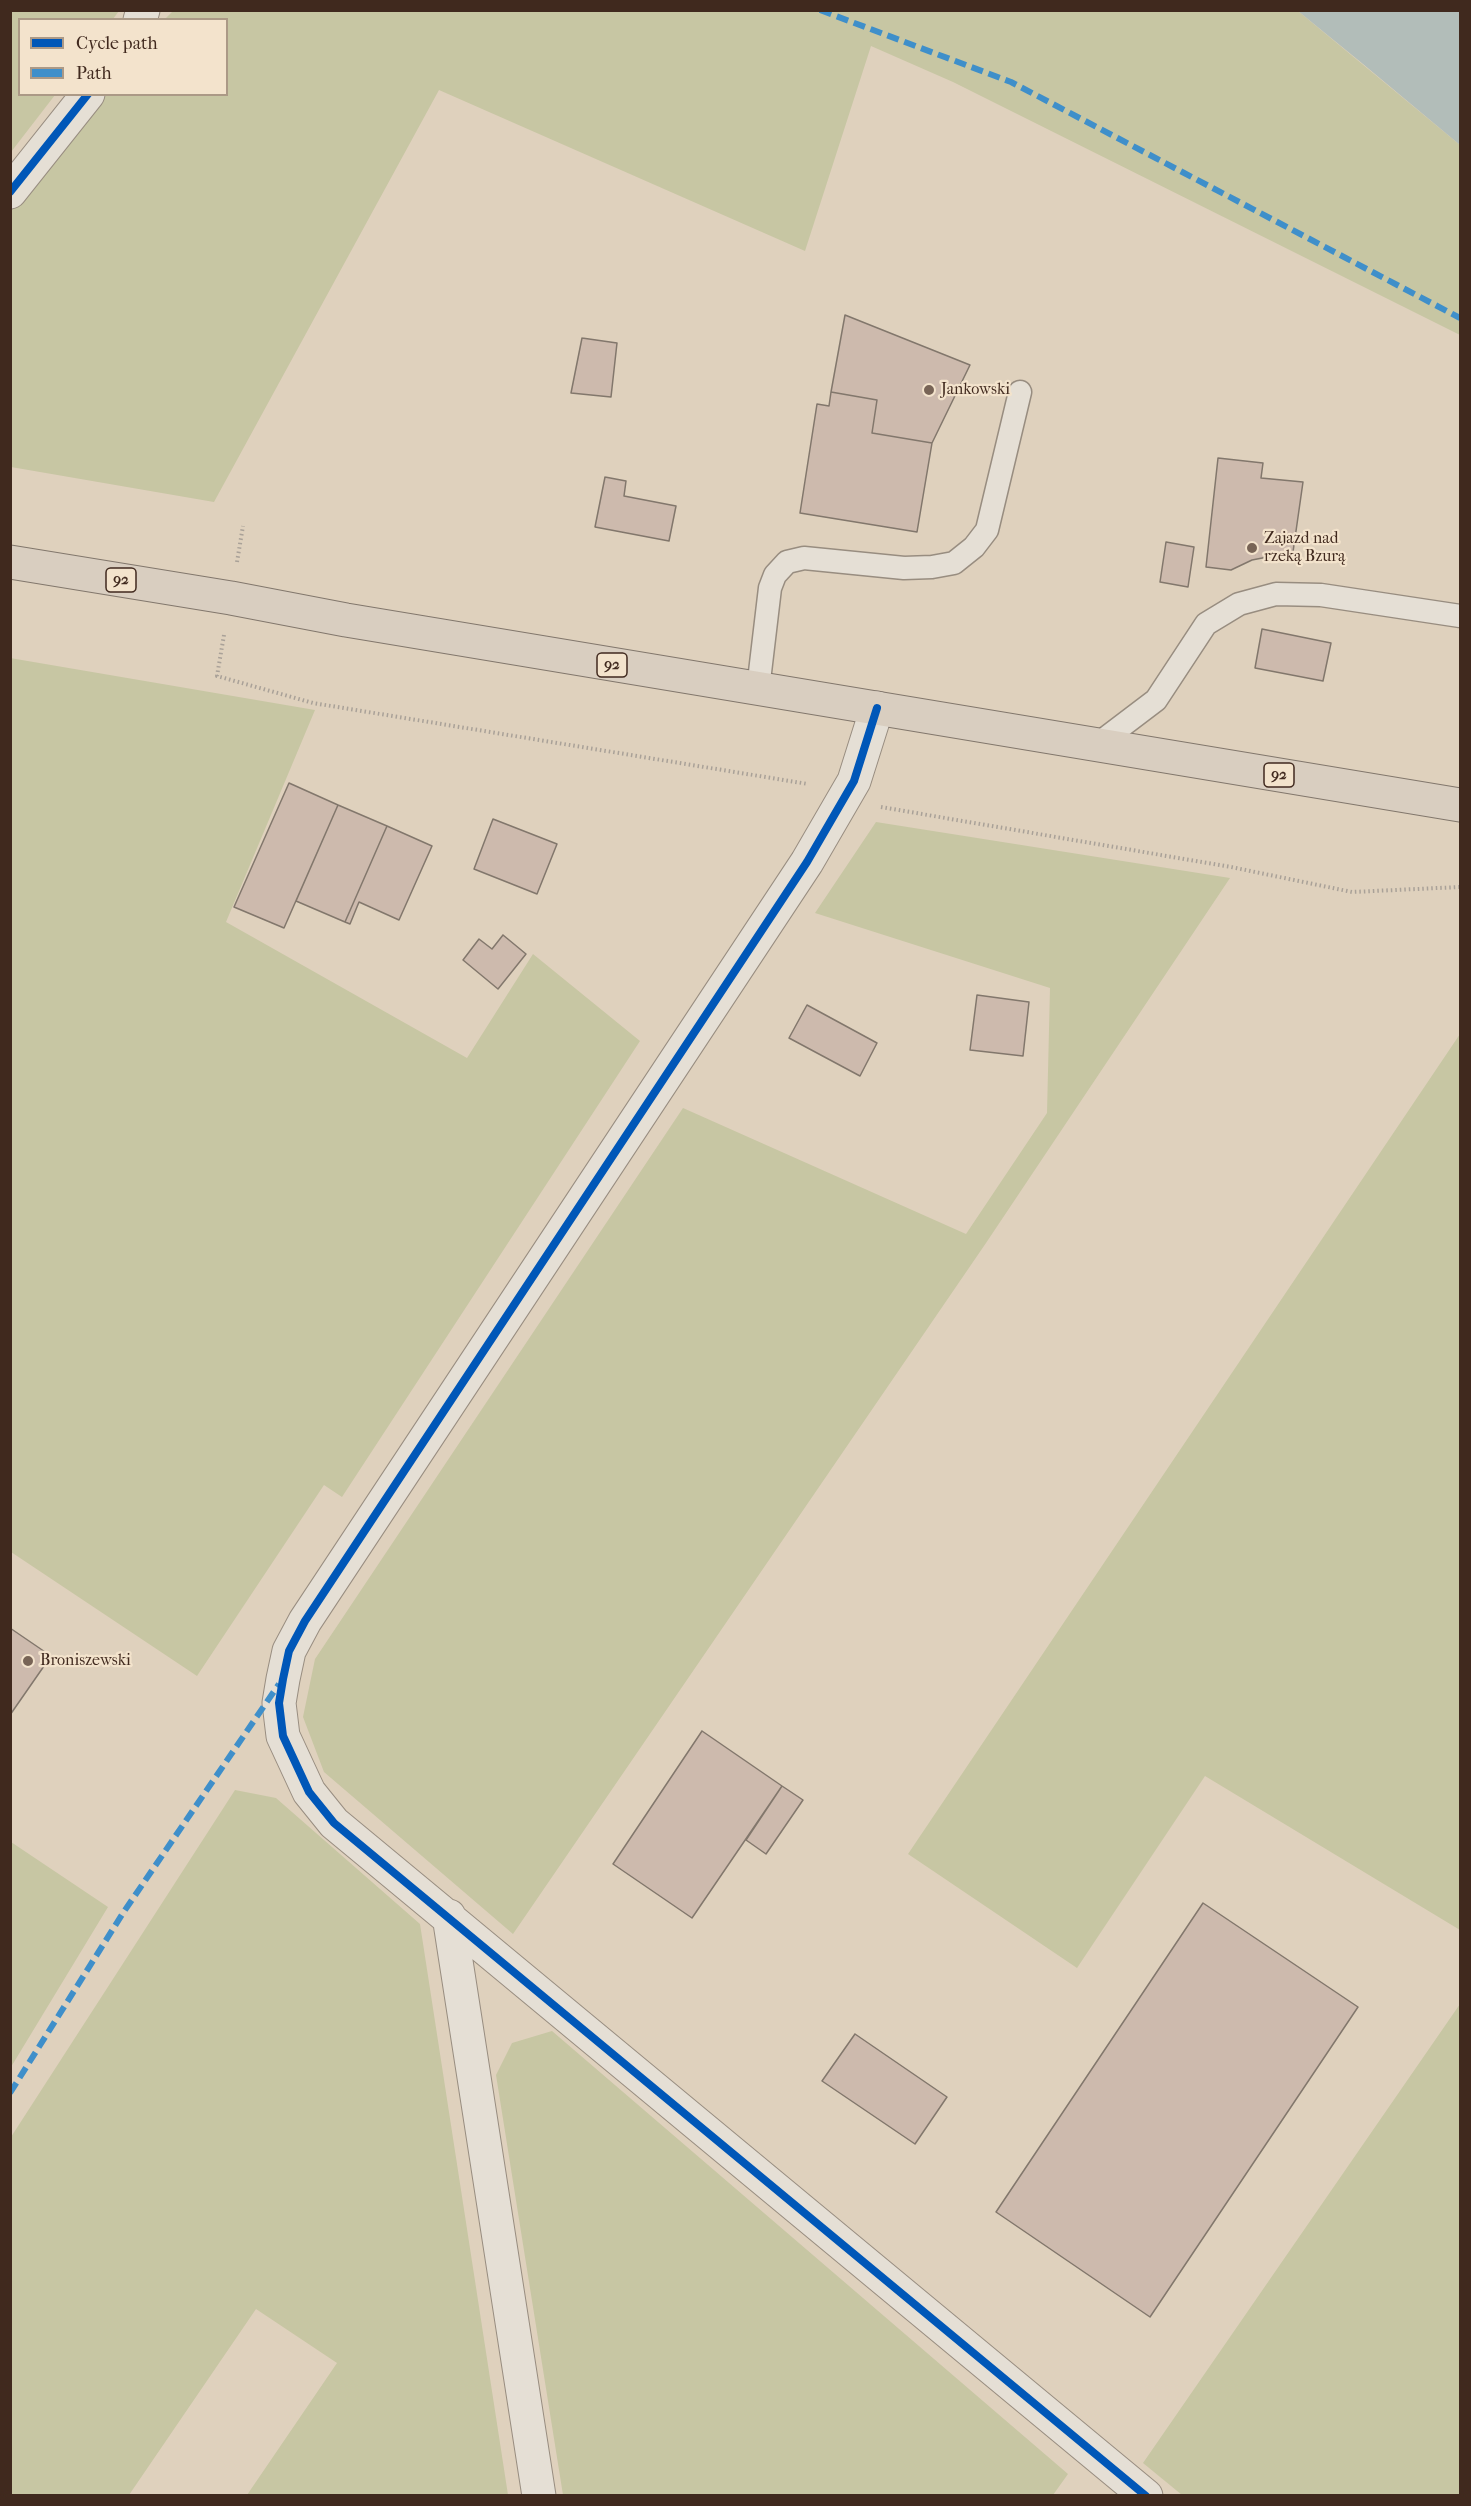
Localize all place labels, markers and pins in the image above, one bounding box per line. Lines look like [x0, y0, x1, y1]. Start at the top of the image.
place label: Jankowski [941, 380, 1010, 400]
marker: Jankowski [922, 383, 936, 397]
place label: Zajazd nad rzeką Bzurą [1264, 529, 1346, 567]
marker: Zajazd nad rzeką Bzurą [1245, 541, 1259, 555]
place label: Broniszewski [40, 1651, 131, 1671]
marker: Broniszewski [21, 1654, 35, 1668]

